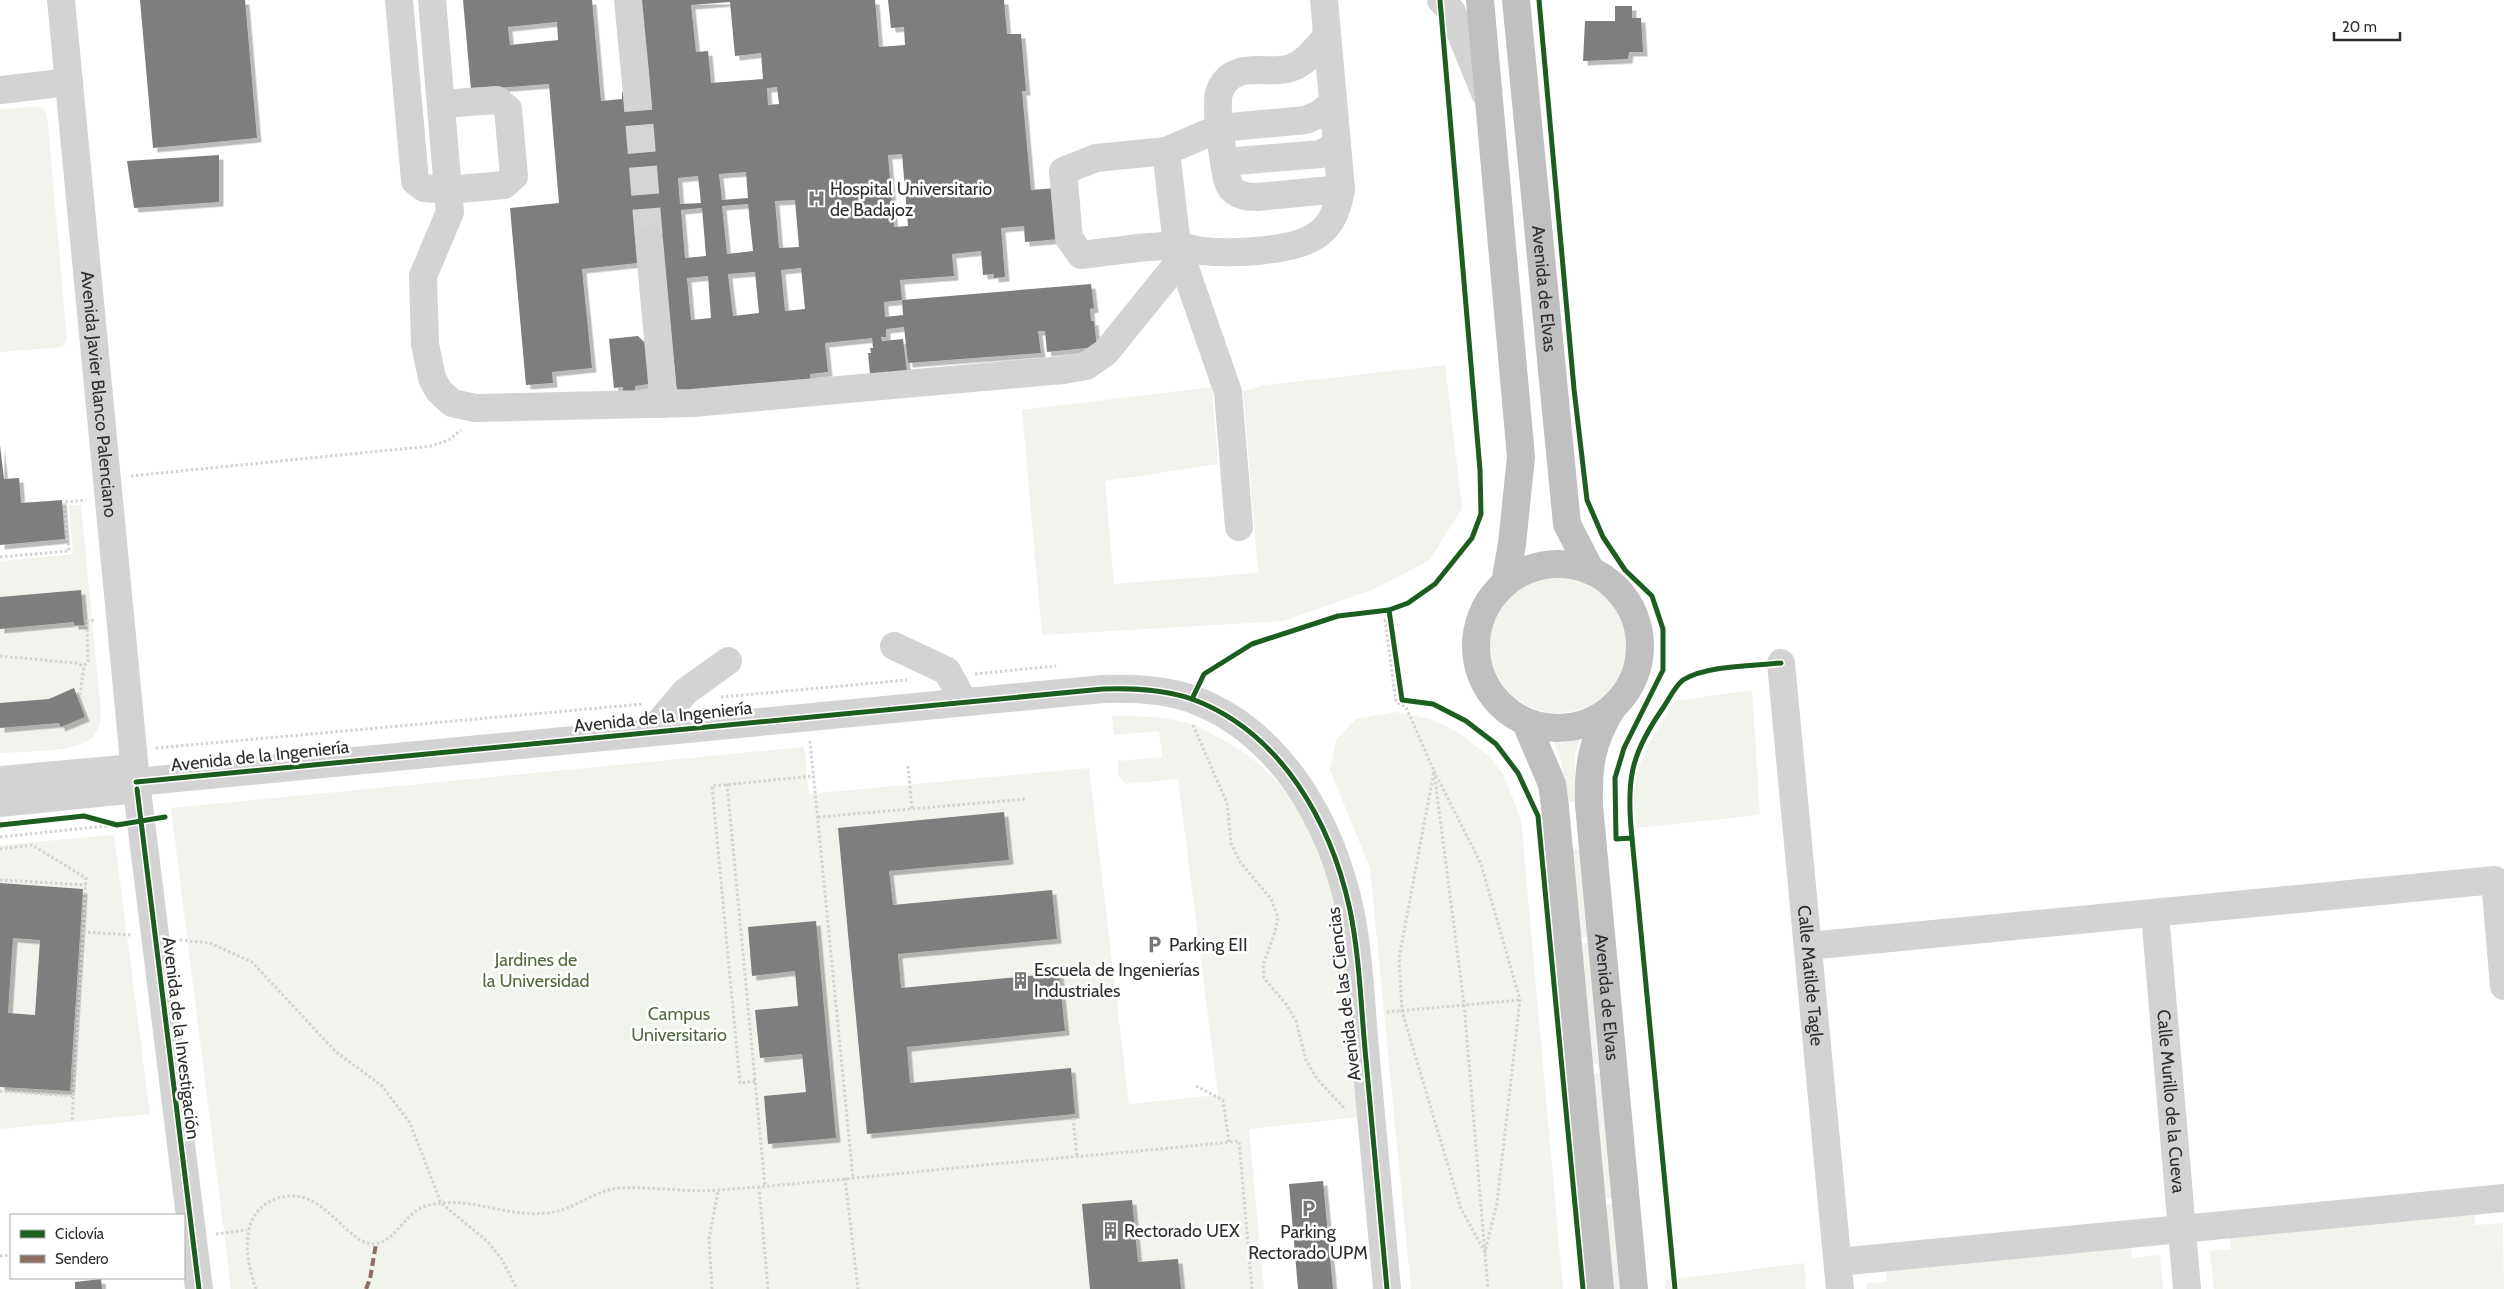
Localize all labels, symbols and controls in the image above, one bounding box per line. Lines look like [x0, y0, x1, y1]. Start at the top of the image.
scale bar [2334, 10, 2400, 42]
text: 20 m [2342, 18, 2377, 36]
place label: Hospital Universitario de Badajoz [830, 178, 992, 221]
hospital icon: Hospital Universitario de Badajoz [806, 189, 826, 209]
street label: Avenida de Elvas [1527, 224, 1561, 353]
street label: Avenida Javier Blanco Palenciano [76, 270, 122, 519]
street label: Avenida de la Ingeniería [573, 697, 754, 737]
street label: Avenida de la Ingeniería [170, 736, 351, 776]
street label: Calle Matilde Tagle [1793, 904, 1828, 1047]
street label: Avenida de las Ciencias [1322, 906, 1366, 1082]
street label: Avenida de Elvas [1590, 933, 1624, 1061]
place label: Parking EII [1169, 934, 1247, 956]
street label: Avenida de la Investigación [158, 935, 204, 1141]
parking icon: Parking EII [1145, 935, 1165, 955]
park label: Jardines de la Universidad [482, 949, 590, 992]
place label: Escuela de Ingenierías Industriales [1034, 959, 1200, 1002]
building icon: Escuela de Ingenierías Industriales [1010, 970, 1030, 990]
park label: Campus Universitario [631, 1003, 727, 1046]
street label: Calle Murillo de la Cueva [2152, 1009, 2190, 1194]
parking icon: Parking Rectorado UPM [1298, 1199, 1318, 1219]
legend [10, 1214, 185, 1279]
place label: Rectorado UEX [1124, 1220, 1240, 1242]
building icon: Rectorado UEX [1100, 1221, 1120, 1241]
place label: Parking Rectorado UPM [1248, 1221, 1368, 1264]
text: Ciclovía [55, 1225, 105, 1243]
text: Sendero [55, 1250, 109, 1268]

